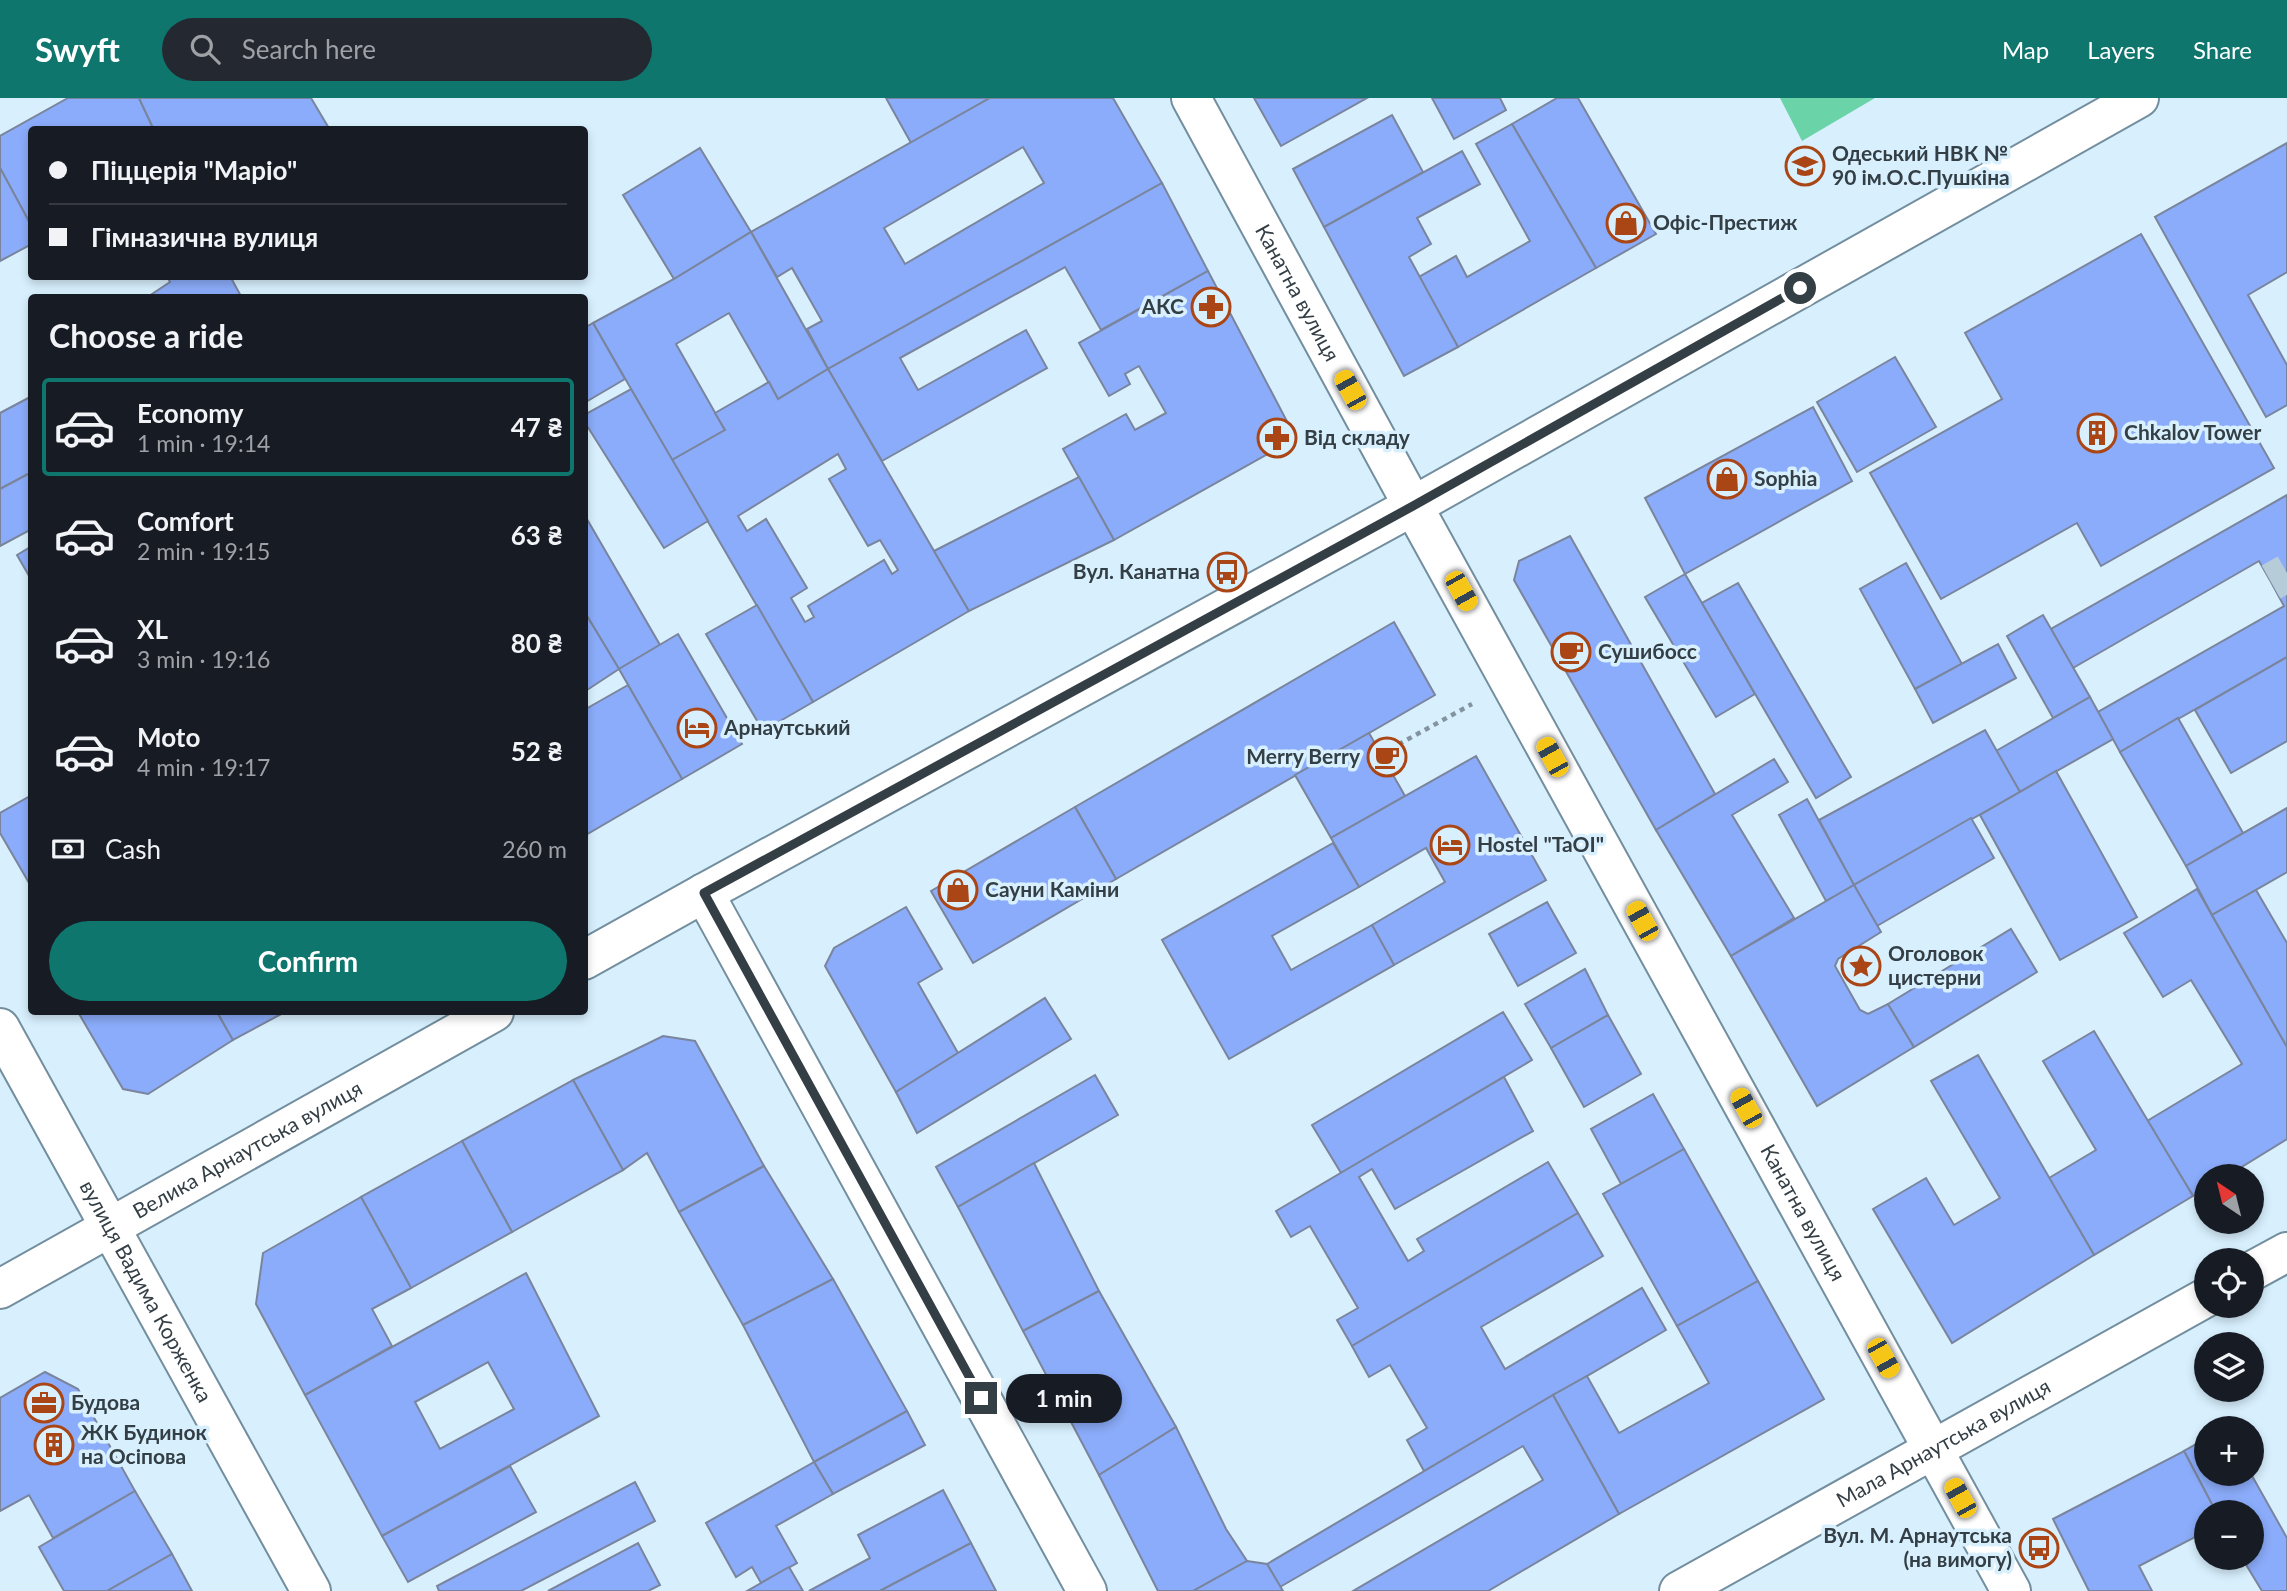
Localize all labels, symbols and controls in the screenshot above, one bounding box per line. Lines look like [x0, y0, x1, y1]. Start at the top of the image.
search box [162, 18, 652, 81]
text: Swyft [35, 29, 120, 69]
icon: search [186, 30, 224, 68]
text: Search here [242, 33, 376, 65]
text: Map [2002, 35, 2049, 64]
text: Layers [2087, 35, 2155, 64]
text: Share [2193, 35, 2252, 64]
place label: Одеський НВК № 90 ім.О.С.Пушкіна [1832, 140, 2010, 189]
school or university icon: Одеський НВК № 90 ім.О.С.Пушкіна [1784, 145, 1826, 187]
text: Піццерія "Маріо" [91, 154, 297, 186]
shop icon: Офіс-Престиж [1605, 202, 1647, 244]
place label: Офіс-Престиж [1653, 209, 1797, 234]
street label: Канатна вулиця [1251, 219, 1346, 365]
text: Гімназична вулиця [91, 221, 318, 253]
route start [1784, 272, 1816, 304]
pharmacy icon: АКС [1190, 286, 1232, 328]
place label: АКС [1141, 293, 1184, 318]
text: Choose a ride [49, 316, 243, 355]
car [1331, 367, 1370, 413]
icon: car [53, 396, 116, 459]
text: Economy [137, 397, 243, 429]
text: 47 ₴ [511, 411, 563, 443]
building icon: Chkalov Tower [2076, 412, 2118, 454]
pharmacy icon: Від складу [1256, 417, 1298, 459]
place label: Chkalov Tower [2124, 419, 2261, 444]
place label: Від складу [1304, 424, 1411, 449]
text: 1 min · 19:14 [137, 429, 270, 457]
shop icon: Sophia [1706, 458, 1748, 500]
place label: Sophia [1754, 465, 1817, 490]
icon: car [53, 504, 116, 567]
text: Comfort [137, 505, 234, 537]
text: 63 ₴ [511, 519, 563, 551]
text: 2 min · 19:15 [137, 537, 270, 565]
bus stop icon: Вул. Канатна [1206, 551, 1248, 593]
place label: Вул. Канатна [1073, 558, 1200, 583]
car [1442, 568, 1481, 614]
icon: car [53, 612, 116, 675]
text: XL [137, 613, 168, 645]
text: 80 ₴ [511, 627, 563, 659]
cafe icon: Сушибосс [1550, 631, 1592, 673]
place label: Сушибосс [1598, 638, 1697, 663]
text: 3 min · 19:16 [137, 645, 270, 673]
hotel icon: Арнаутський [676, 707, 718, 749]
place label: Арнаутський [723, 714, 850, 739]
icon: car [53, 720, 116, 783]
text: Moto [137, 721, 200, 753]
car [1533, 734, 1572, 780]
text: 52 ₴ [511, 735, 563, 767]
cafe icon: Merry Berry [1366, 736, 1408, 778]
place label: Merry Berry [1246, 743, 1361, 768]
text: 4 min · 19:17 [137, 753, 270, 781]
hotel icon: Hostel "TaOI" [1429, 824, 1471, 866]
icon: cash [49, 830, 87, 868]
place label: Hostel "TaOI" [1477, 831, 1604, 856]
text: Cash [105, 833, 161, 865]
text: 260 m [502, 835, 567, 863]
shop icon: Сауни Каміни [937, 869, 979, 911]
place label: Сауни Каміни [985, 876, 1119, 901]
car [1623, 898, 1662, 944]
button: Confirm [49, 921, 567, 1001]
place label: Оголовок цистерни [1888, 940, 1984, 989]
place icon: Оголовок цистерни [1840, 945, 1882, 987]
street label: Велика Арнаутська вулиця [128, 1075, 366, 1223]
car [1727, 1085, 1766, 1131]
street label: Канатна вулиця [1756, 1139, 1852, 1285]
north arrow [2194, 1164, 2264, 1234]
map controls [2194, 1164, 2264, 1570]
street label: вулиця Вадима Корженка [76, 1176, 218, 1406]
button: locate [2194, 1248, 2264, 1318]
button: layers [2194, 1332, 2264, 1402]
car [1864, 1335, 1903, 1381]
street label: Мала Арнаутська вулиця [1832, 1373, 2054, 1512]
callout: 1 min [1006, 1374, 1121, 1422]
office icon: Будова [23, 1382, 65, 1424]
route end [965, 1382, 997, 1414]
text: 1 min [1035, 1384, 1093, 1412]
place label: Будова [71, 1389, 140, 1414]
button: + [2194, 1416, 2264, 1486]
place label: ЖК Будинок на Осіпова [81, 1419, 208, 1468]
building icon: ЖК Будинок на Осіпова [33, 1424, 75, 1466]
car [1941, 1475, 1980, 1521]
button: − [2194, 1500, 2264, 1570]
place label: Вул. М. Арнаутська (на вимогу) [1823, 1522, 2012, 1571]
bus stop icon: Вул. М. Арнаутська (на вимогу) [2018, 1527, 2060, 1569]

